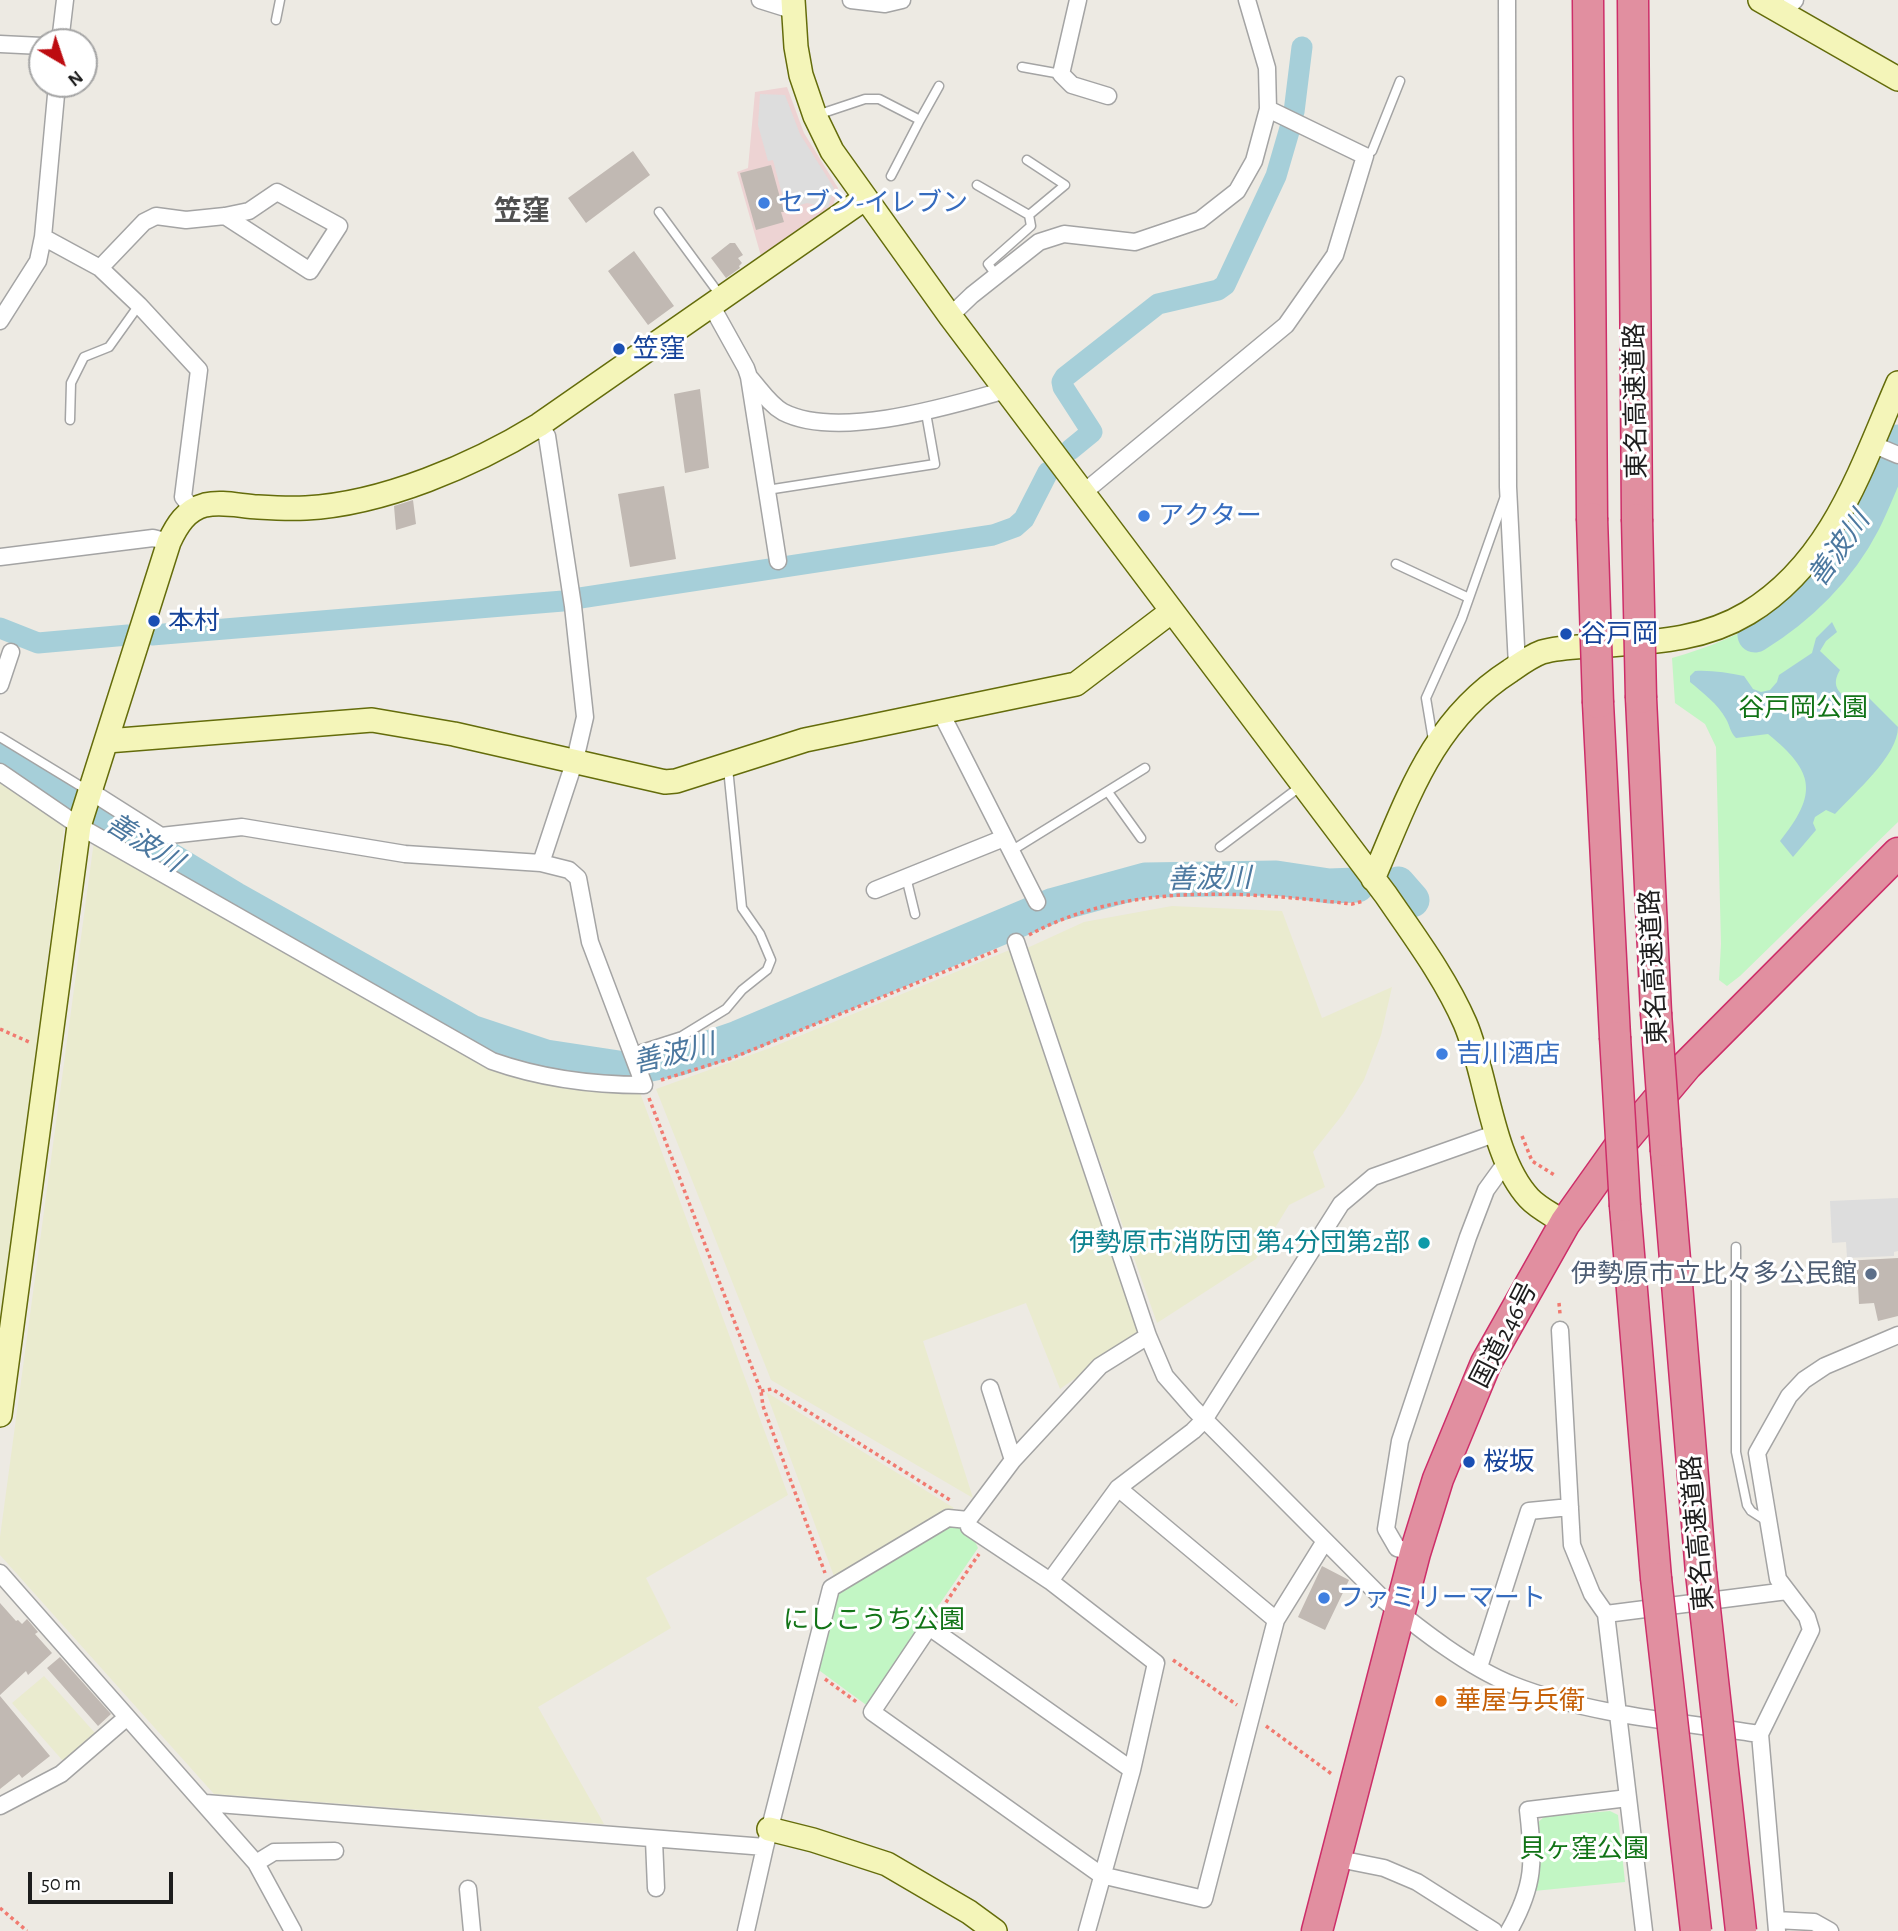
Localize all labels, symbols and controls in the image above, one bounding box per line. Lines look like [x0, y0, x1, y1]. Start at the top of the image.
north arrow [28, 28, 98, 98]
text: N [64, 67, 86, 90]
place label: セブン-イレブン [778, 187, 968, 219]
district label: 笠窪 [494, 195, 550, 229]
marker: セブン-イレブン [756, 195, 772, 211]
street label: 東名高速道路 [1619, 323, 1653, 479]
place label: 笠窪 [633, 333, 685, 365]
marker: 笠窪 [611, 341, 627, 357]
place label: アクター [1158, 500, 1262, 532]
water label: 善波川 [1801, 505, 1877, 593]
marker: アクター [1136, 508, 1152, 524]
place label: 本村 [168, 605, 220, 637]
marker: 本村 [146, 613, 162, 629]
place label: 谷戸岡 [1580, 618, 1658, 650]
marker: 谷戸岡 [1558, 626, 1574, 642]
park label: 谷戸岡公園 [1738, 692, 1868, 724]
water label: 善波川 [99, 806, 189, 880]
water label: 善波川 [1167, 861, 1251, 897]
street label: 東名高速道路 [1634, 888, 1674, 1046]
water label: 善波川 [629, 1028, 719, 1080]
place label: 吉川酒店 [1456, 1038, 1560, 1070]
marker: 吉川酒店 [1434, 1046, 1450, 1062]
place label: 伊勢原市消防団 第4分団第2部 [1069, 1227, 1410, 1259]
marker: 伊勢原市消防団 第4分団第2部 [1416, 1235, 1432, 1251]
place label: 伊勢原市立比々多公民館 [1571, 1258, 1857, 1290]
marker: 伊勢原市立比々多公民館 [1863, 1266, 1879, 1282]
street label: 国道246号 [1464, 1277, 1544, 1393]
place label: 桜坂 [1483, 1446, 1535, 1478]
marker: 桜坂 [1461, 1454, 1477, 1470]
street label: 東名高速道路 [1676, 1454, 1720, 1612]
place label: ファミリーマート [1338, 1582, 1546, 1614]
marker: ファミリーマート [1316, 1590, 1332, 1606]
park label: にしこうち公園 [783, 1604, 965, 1636]
place label: 華屋与兵衛 [1455, 1685, 1585, 1717]
marker: 華屋与兵衛 [1433, 1693, 1449, 1709]
park label: 貝ヶ窪公園 [1519, 1833, 1649, 1865]
scale bar [32, 1857, 177, 1901]
text: 50 m [41, 1873, 81, 1894]

